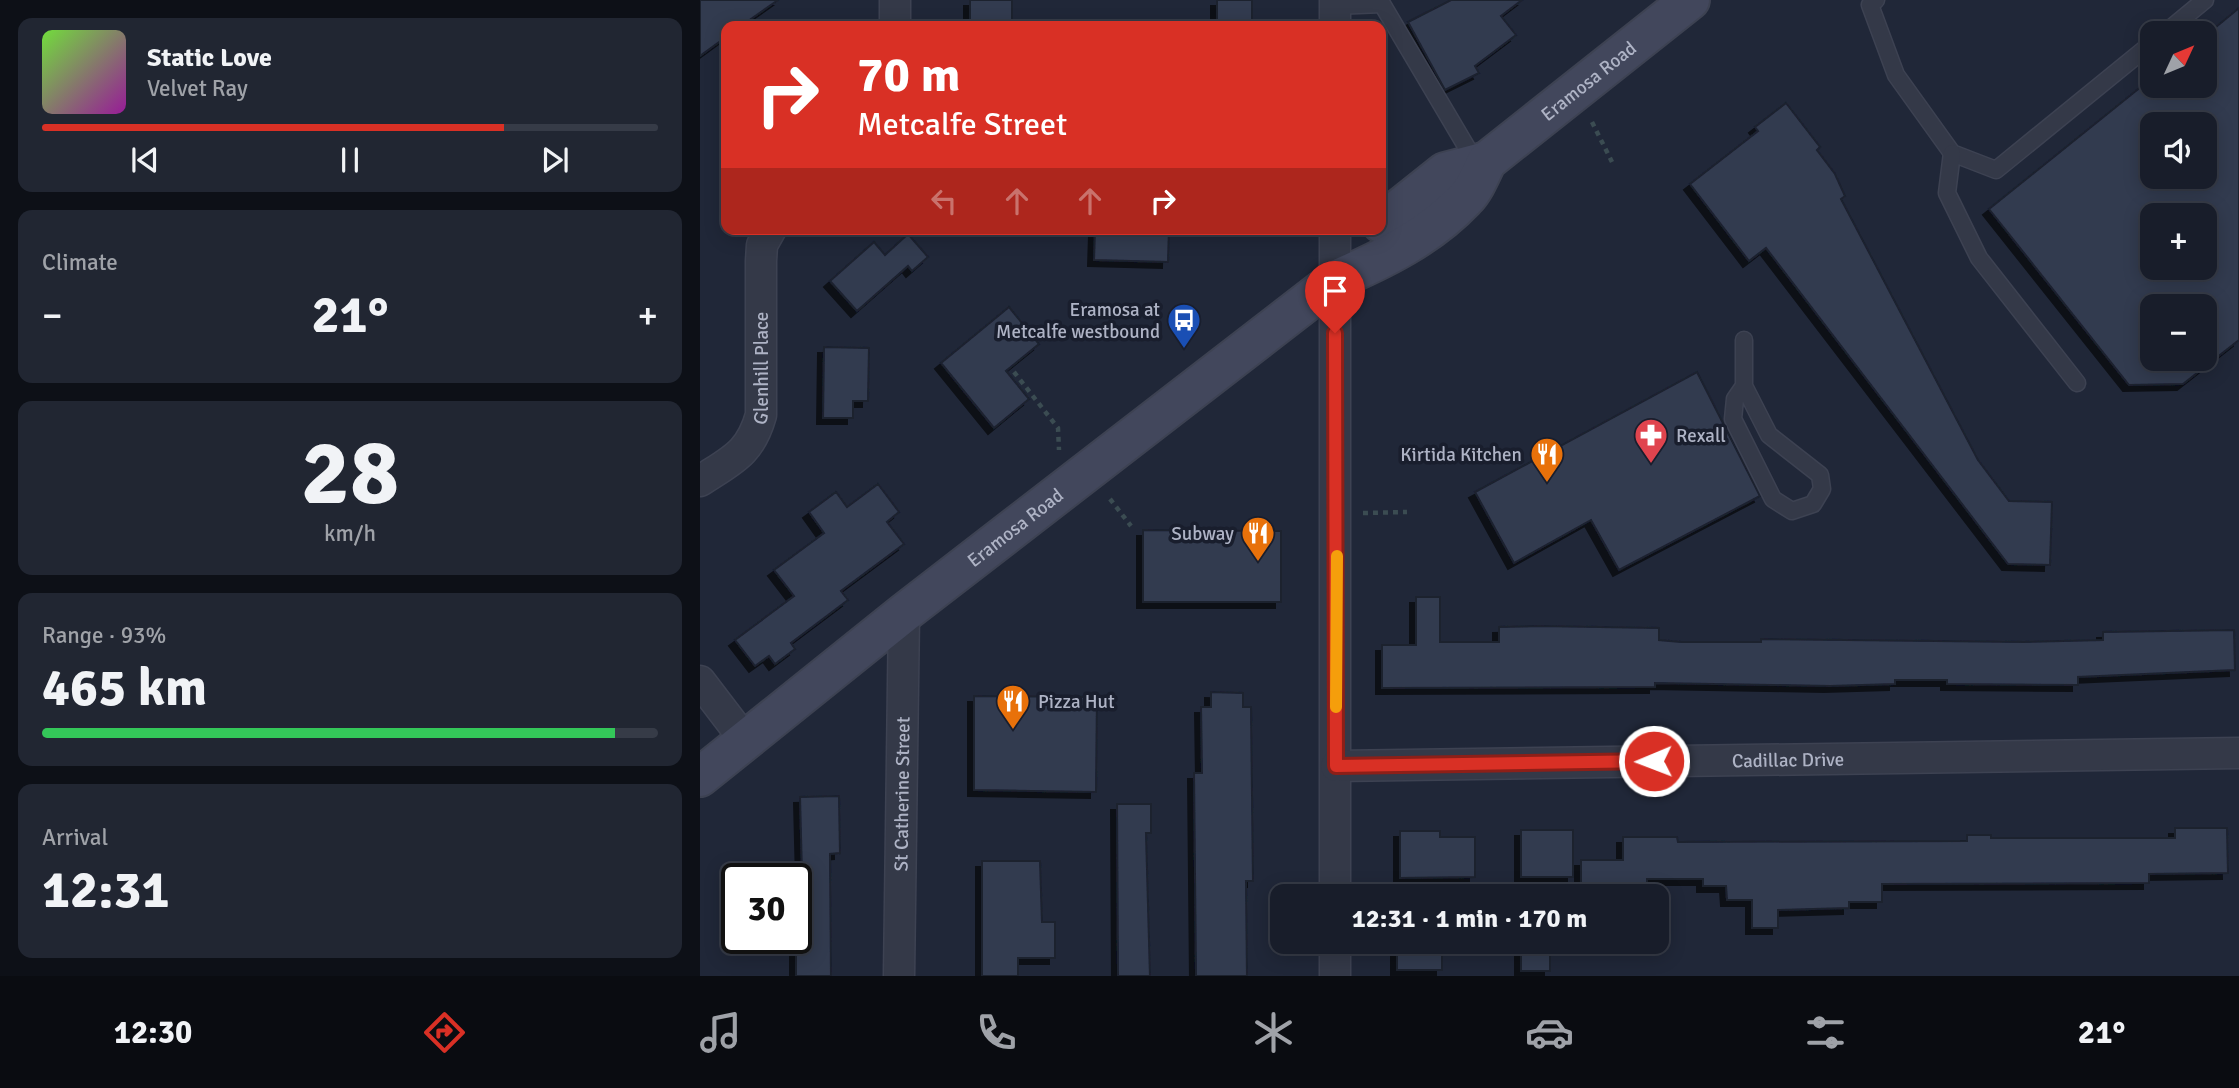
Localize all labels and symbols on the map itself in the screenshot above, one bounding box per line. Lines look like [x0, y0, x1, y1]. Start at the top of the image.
north arrow [2140, 21, 2217, 98]
street label: Eramosa Road [1536, 36, 1641, 127]
pin [1305, 261, 1365, 333]
place label: Eramosa at Metcalfe westbound [996, 298, 1160, 344]
bus stop icon: Eramosa at Metcalfe westbound [1165, 301, 1203, 350]
street label: Glenhill Place [748, 312, 774, 428]
pharmacy icon: Rexall [1632, 416, 1670, 465]
place label: Rexall [1676, 424, 1726, 448]
restaurant icon: Kirtida Kitchen [1528, 435, 1566, 484]
place label: Kirtida Kitchen [1400, 443, 1522, 467]
street label: Eramosa Road [963, 483, 1069, 573]
restaurant icon: Subway [1239, 514, 1277, 563]
place label: Subway [1171, 522, 1234, 546]
restaurant icon: Pizza Hut [994, 682, 1032, 731]
place label: Pizza Hut [1038, 690, 1115, 714]
street label: St Catherine Street [889, 716, 916, 872]
position arrow [1617, 724, 1691, 798]
street label: Cadillac Drive [1732, 748, 1844, 773]
speed limit sign: 30 [721, 863, 812, 954]

